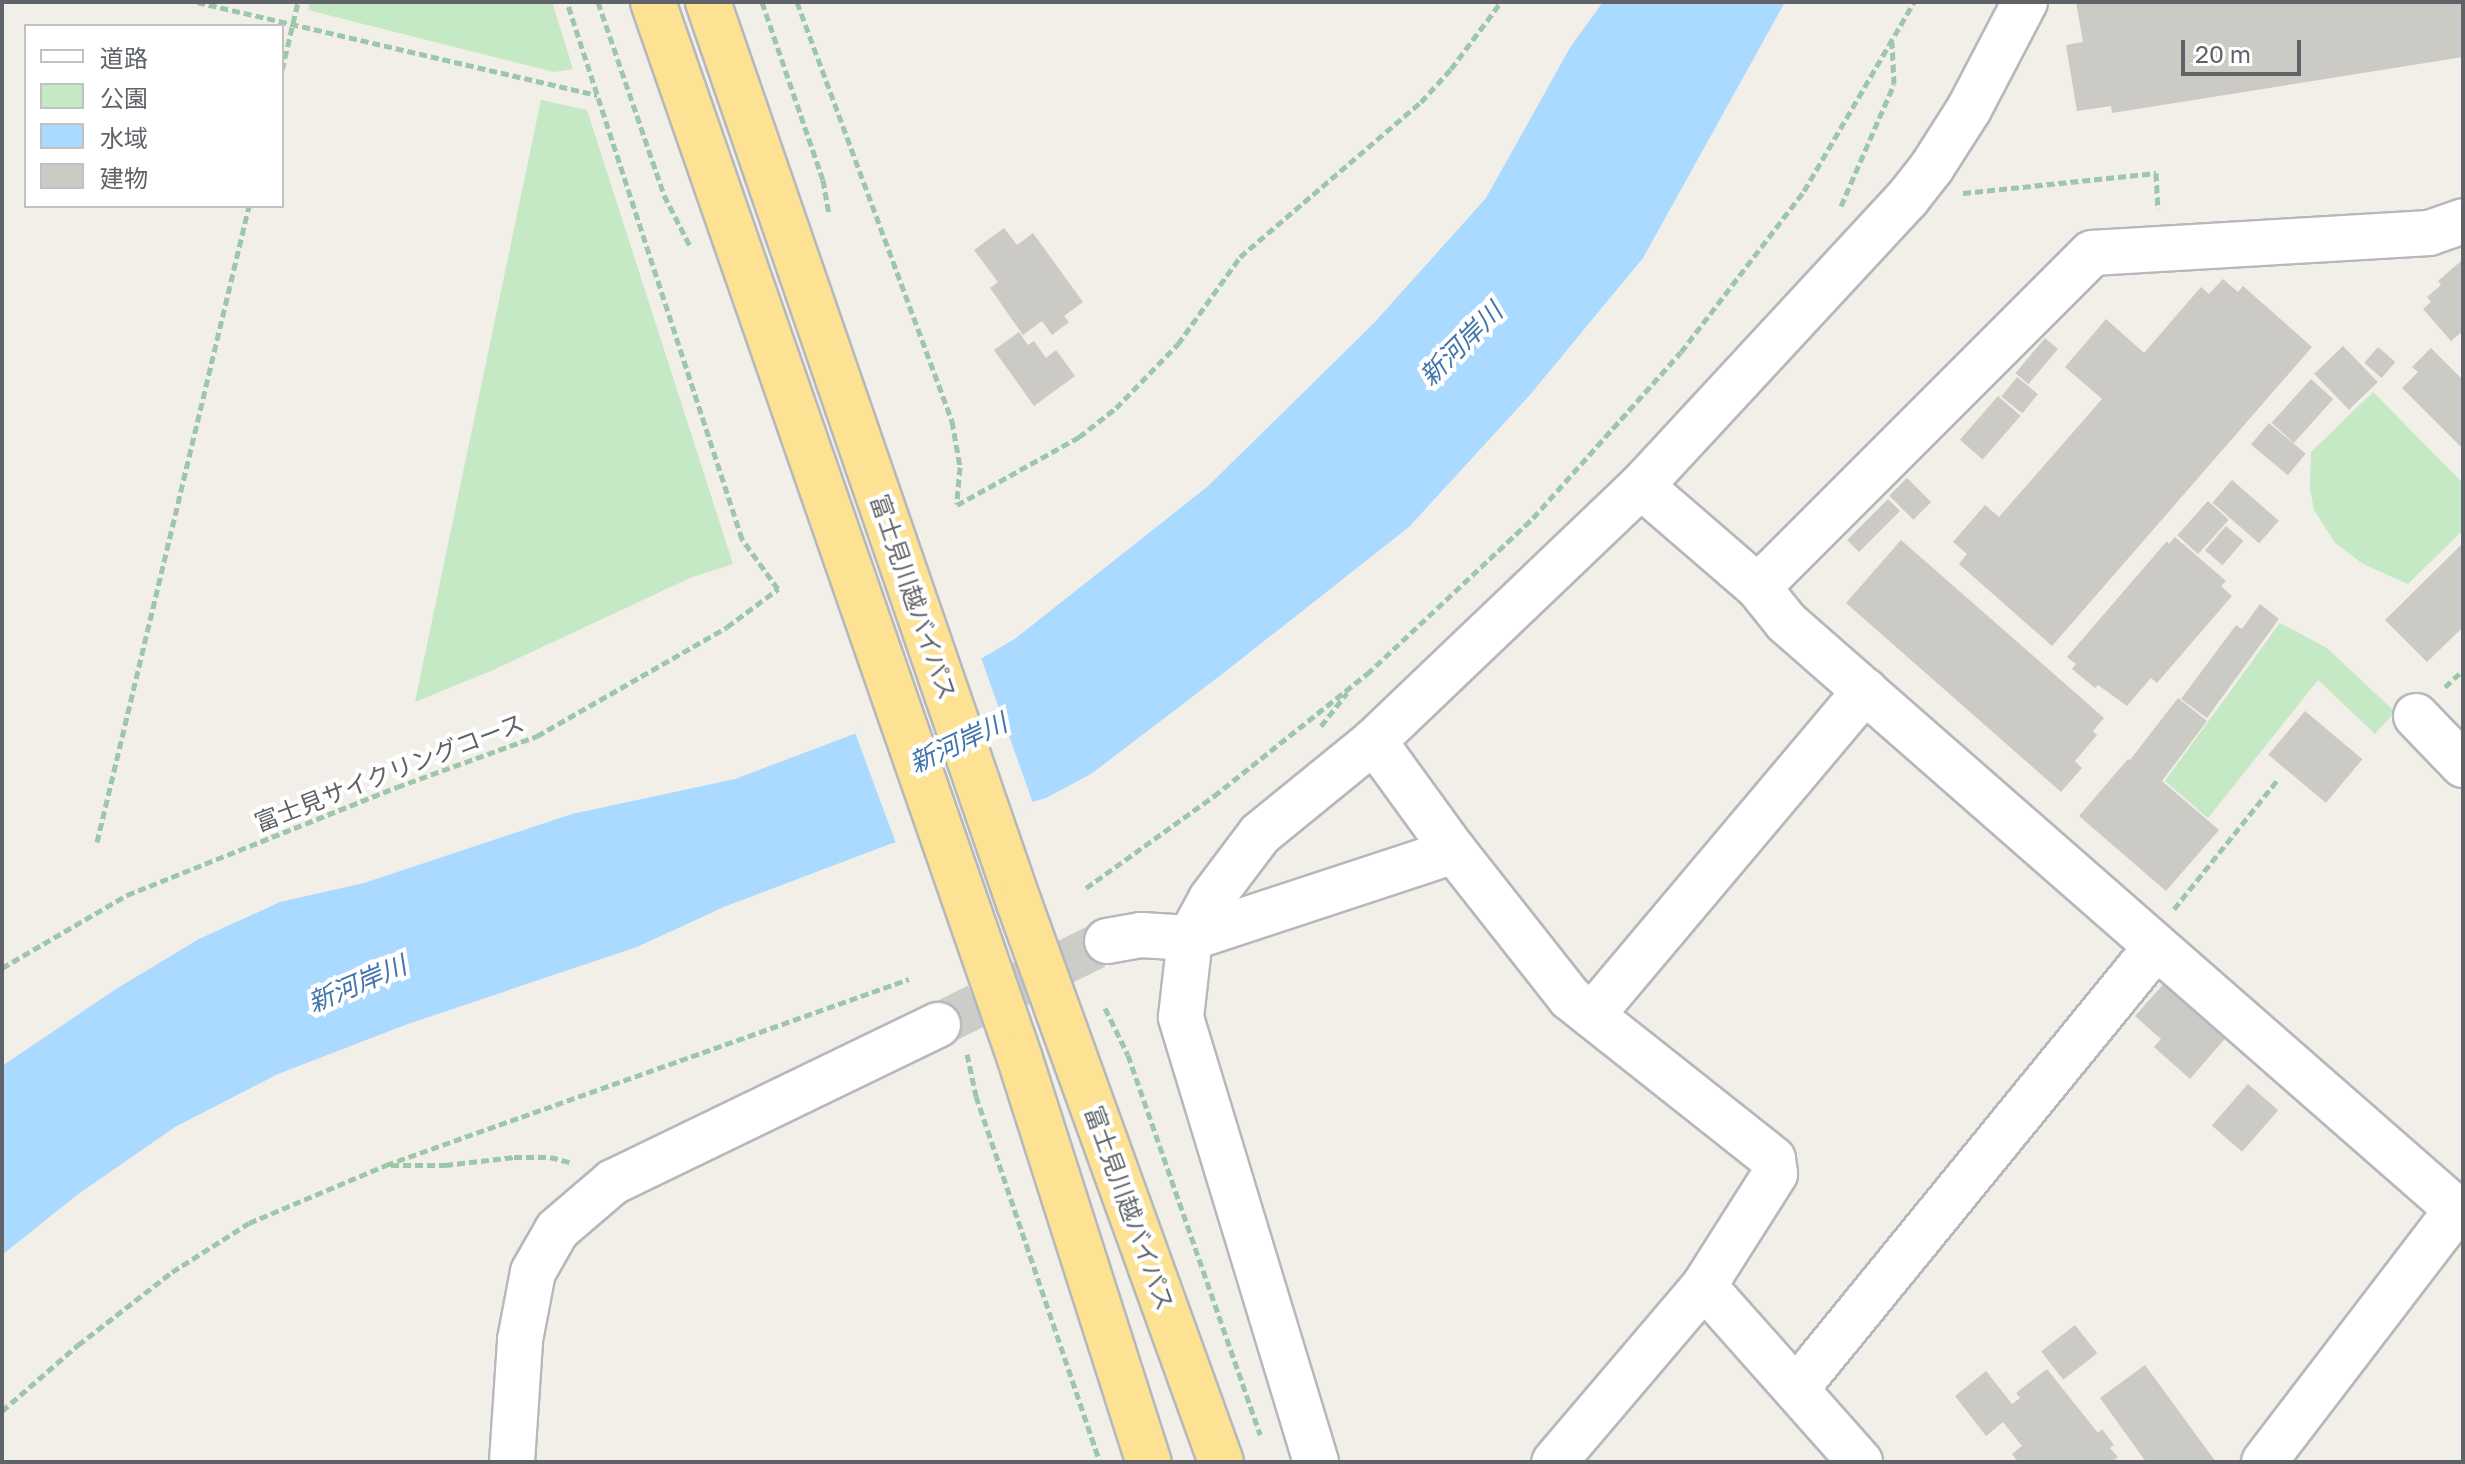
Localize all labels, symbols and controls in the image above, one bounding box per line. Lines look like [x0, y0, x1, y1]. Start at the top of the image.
legend [24, 24, 284, 208]
scale bar [2185, 24, 2305, 74]
text: 20 m [2195, 39, 2251, 68]
text: 道路 [100, 43, 148, 72]
text: 公園 [100, 83, 148, 112]
text: 水域 [100, 123, 148, 152]
text: 建物 [100, 163, 148, 192]
water label: 新河岸川 [1413, 296, 1509, 392]
street label: 富士見川越バイパス [865, 490, 963, 704]
street label: 富士見サイクリングコース [249, 707, 529, 837]
water label: 新河岸川 [904, 707, 1012, 779]
water label: 新河岸川 [303, 949, 411, 1019]
street label: 富士見川越バイパス [1080, 1102, 1180, 1314]

